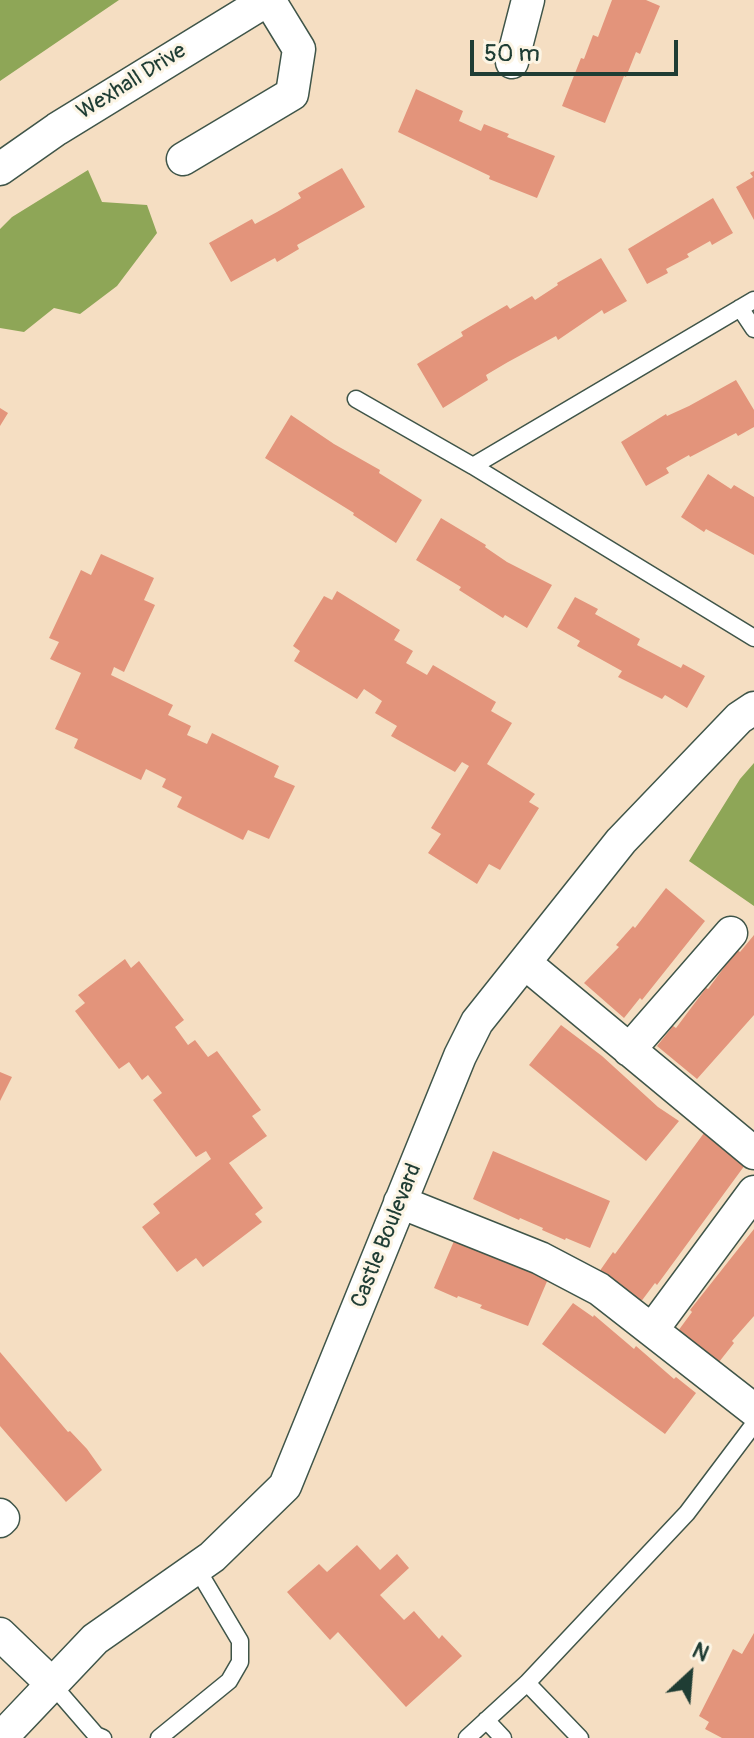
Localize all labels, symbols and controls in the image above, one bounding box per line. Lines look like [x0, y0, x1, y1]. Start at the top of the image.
scale bar [474, 24, 682, 74]
street label: Wexhall Drive [73, 38, 191, 126]
text: 50 m [484, 39, 540, 68]
street label: Castle Boulevard [346, 1160, 428, 1312]
north arrow [650, 1634, 730, 1714]
text: N [688, 1637, 713, 1668]

